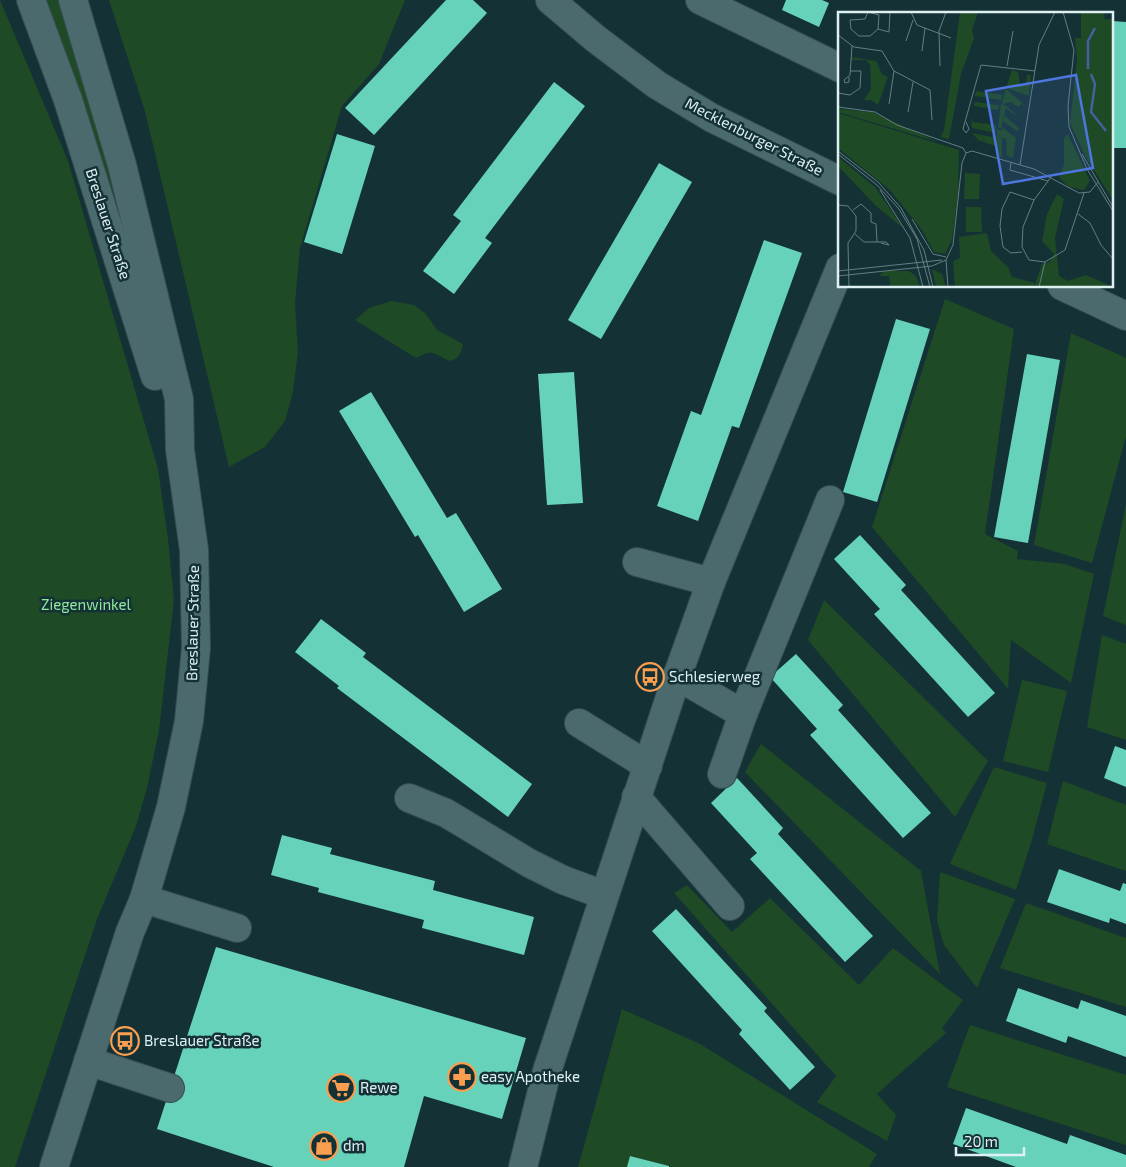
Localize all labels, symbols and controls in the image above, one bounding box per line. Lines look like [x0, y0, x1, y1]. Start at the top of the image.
inset map [838, 12, 1114, 288]
street label: Mecklenburger Straße [682, 94, 826, 179]
street label: Breslauer Straße [83, 166, 135, 281]
street label: Breslauer Straße [182, 565, 202, 681]
park label: Ziegenwinkel [41, 595, 132, 613]
bus stop icon: Schlesierweg [635, 662, 665, 692]
place label: Schlesierweg [669, 667, 761, 685]
bus stop icon: Breslauer Straße [110, 1026, 140, 1056]
place label: Breslauer Straße [144, 1031, 260, 1049]
pharmacy icon: easy Apotheke [447, 1062, 477, 1092]
place label: easy Apotheke [481, 1067, 580, 1085]
supermarket icon: Rewe [326, 1073, 356, 1103]
place label: Rewe [360, 1078, 398, 1096]
scale bar [956, 1124, 1024, 1156]
shop icon: dm [309, 1131, 339, 1161]
text: 20 m [964, 1132, 998, 1150]
place label: dm [343, 1136, 365, 1154]

